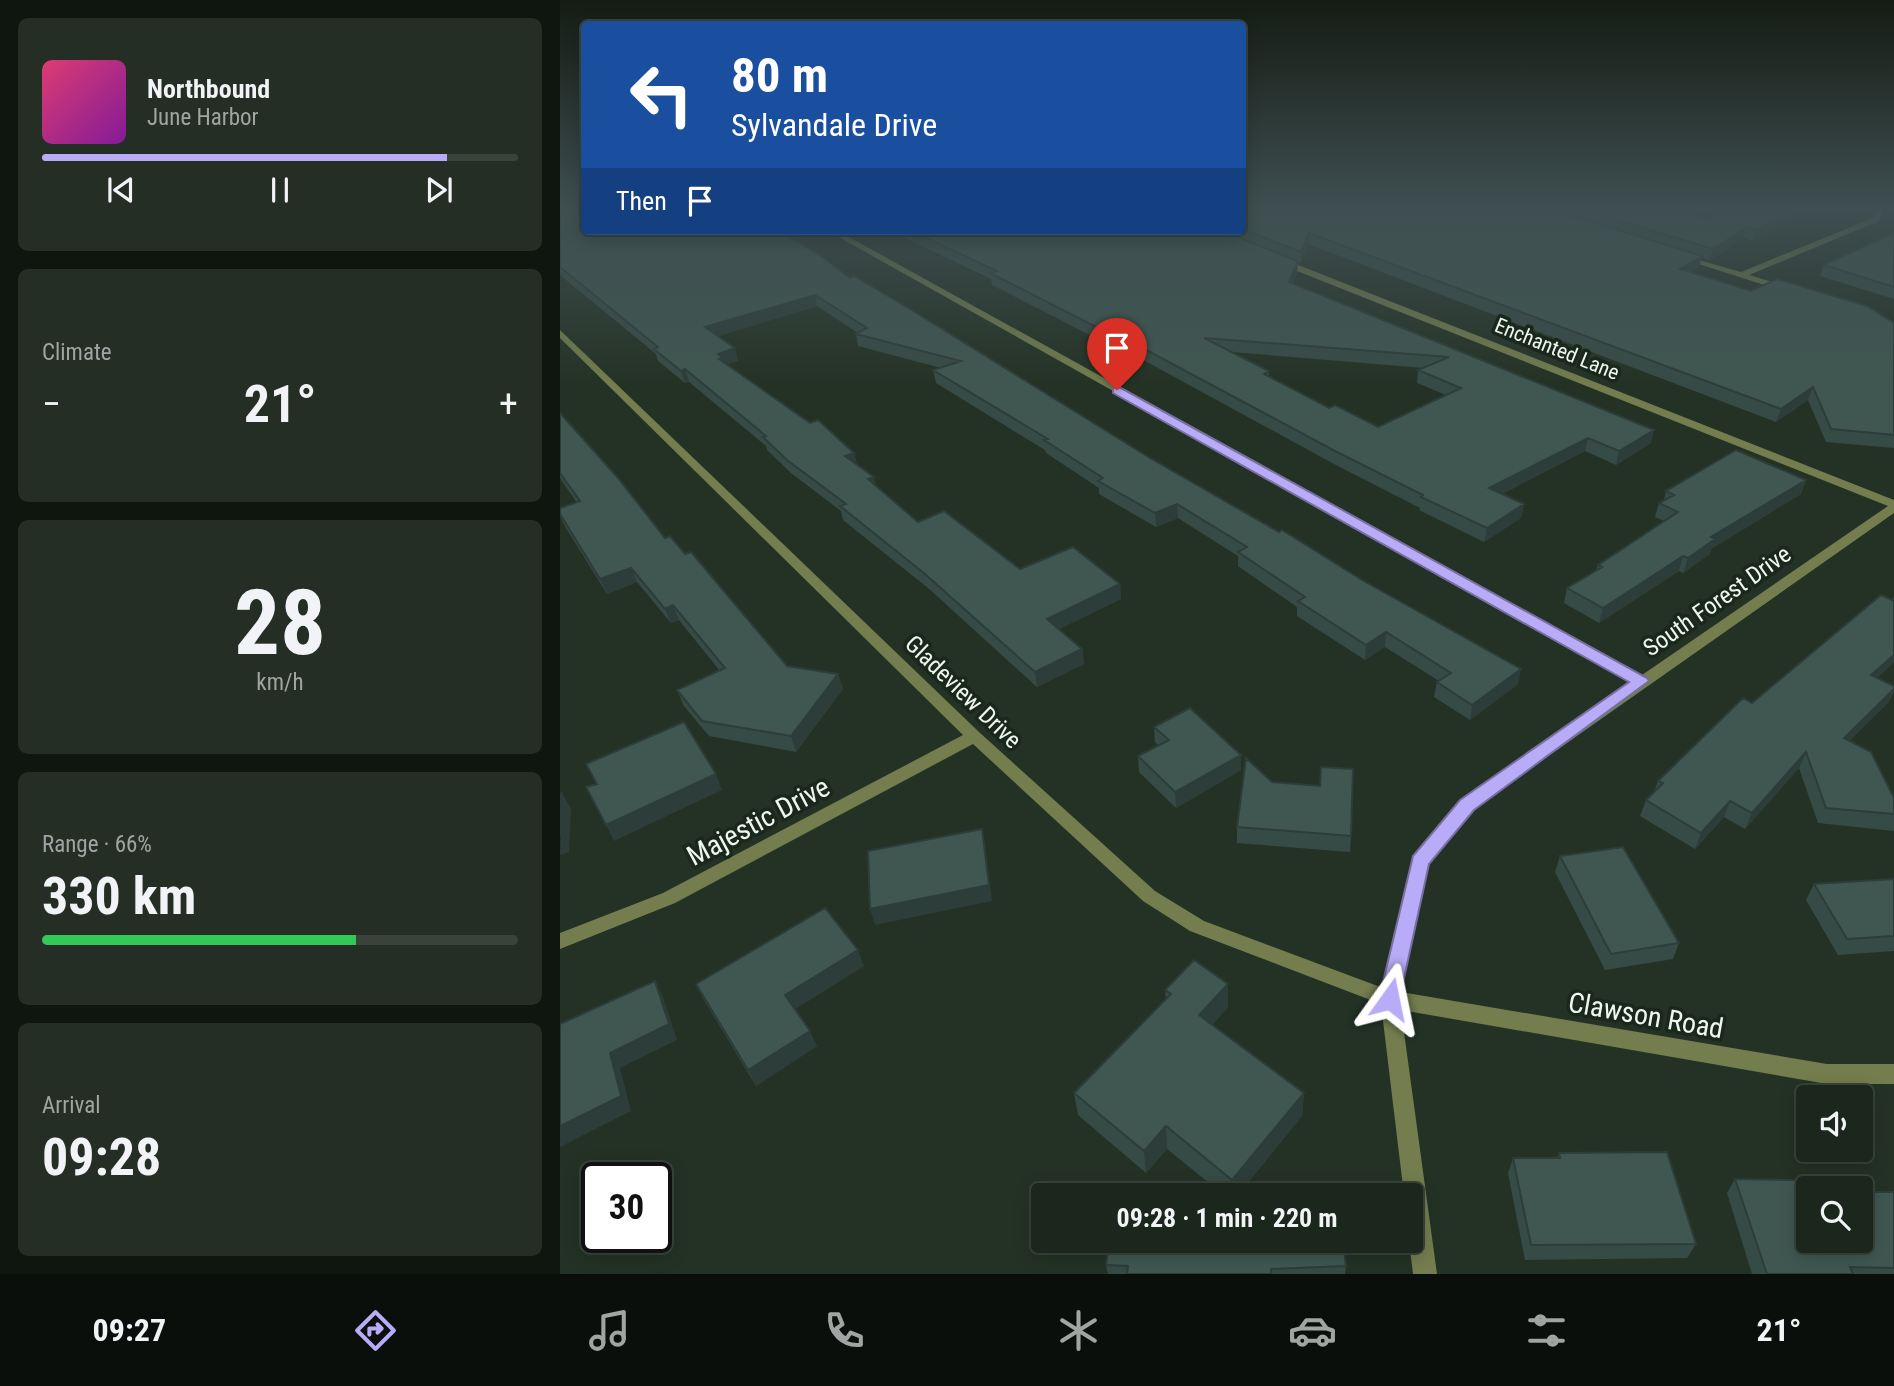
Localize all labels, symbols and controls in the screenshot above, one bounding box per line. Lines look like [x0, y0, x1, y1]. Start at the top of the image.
text: 80 m [731, 47, 828, 104]
icon: left [616, 49, 707, 140]
text: Northbound [147, 74, 270, 104]
text: June Harbor [147, 104, 259, 131]
text: Sylvandale Drive [731, 106, 937, 144]
icon: previous [102, 171, 140, 209]
icon: pause [261, 171, 299, 209]
icon: next [420, 171, 458, 209]
icon: arrive [681, 182, 719, 220]
text: Then [616, 186, 667, 216]
street label: Enchanted Lane [1491, 313, 1623, 385]
pin [1087, 318, 1147, 390]
icon: arrive [1098, 329, 1136, 367]
text: Climate [42, 339, 112, 366]
text: 21° [244, 374, 316, 435]
text: − [42, 382, 61, 426]
text: + [499, 382, 518, 426]
street label: South Forest Drive [1638, 540, 1796, 662]
text: 28 [234, 570, 326, 676]
street label: Gladeview Drive [899, 630, 1027, 754]
text: km/h [256, 669, 304, 696]
street label: Majestic Drive [681, 770, 835, 873]
text: Range · 66% [42, 831, 152, 858]
text: 330 km [42, 866, 196, 927]
position arrow [1353, 962, 1427, 1036]
street label: Clawson Road [1566, 986, 1726, 1045]
map controls [1796, 1085, 1873, 1253]
button: sound [1796, 1085, 1873, 1162]
text: Arrival [42, 1092, 101, 1119]
text: 09:28 [42, 1127, 161, 1188]
speed limit sign: 30 [581, 1162, 672, 1253]
button: search [1796, 1176, 1873, 1253]
text: 09:28 · 1 min · 220 m [1117, 1203, 1337, 1233]
icon: directions [351, 1306, 400, 1355]
icon: music [585, 1306, 634, 1355]
icon: phone [820, 1306, 869, 1355]
icon: climate [1054, 1306, 1103, 1355]
icon: car [1288, 1306, 1337, 1355]
icon: filters [1522, 1306, 1571, 1355]
text: 09:27 [93, 1311, 166, 1349]
text: 21° [1757, 1311, 1801, 1349]

